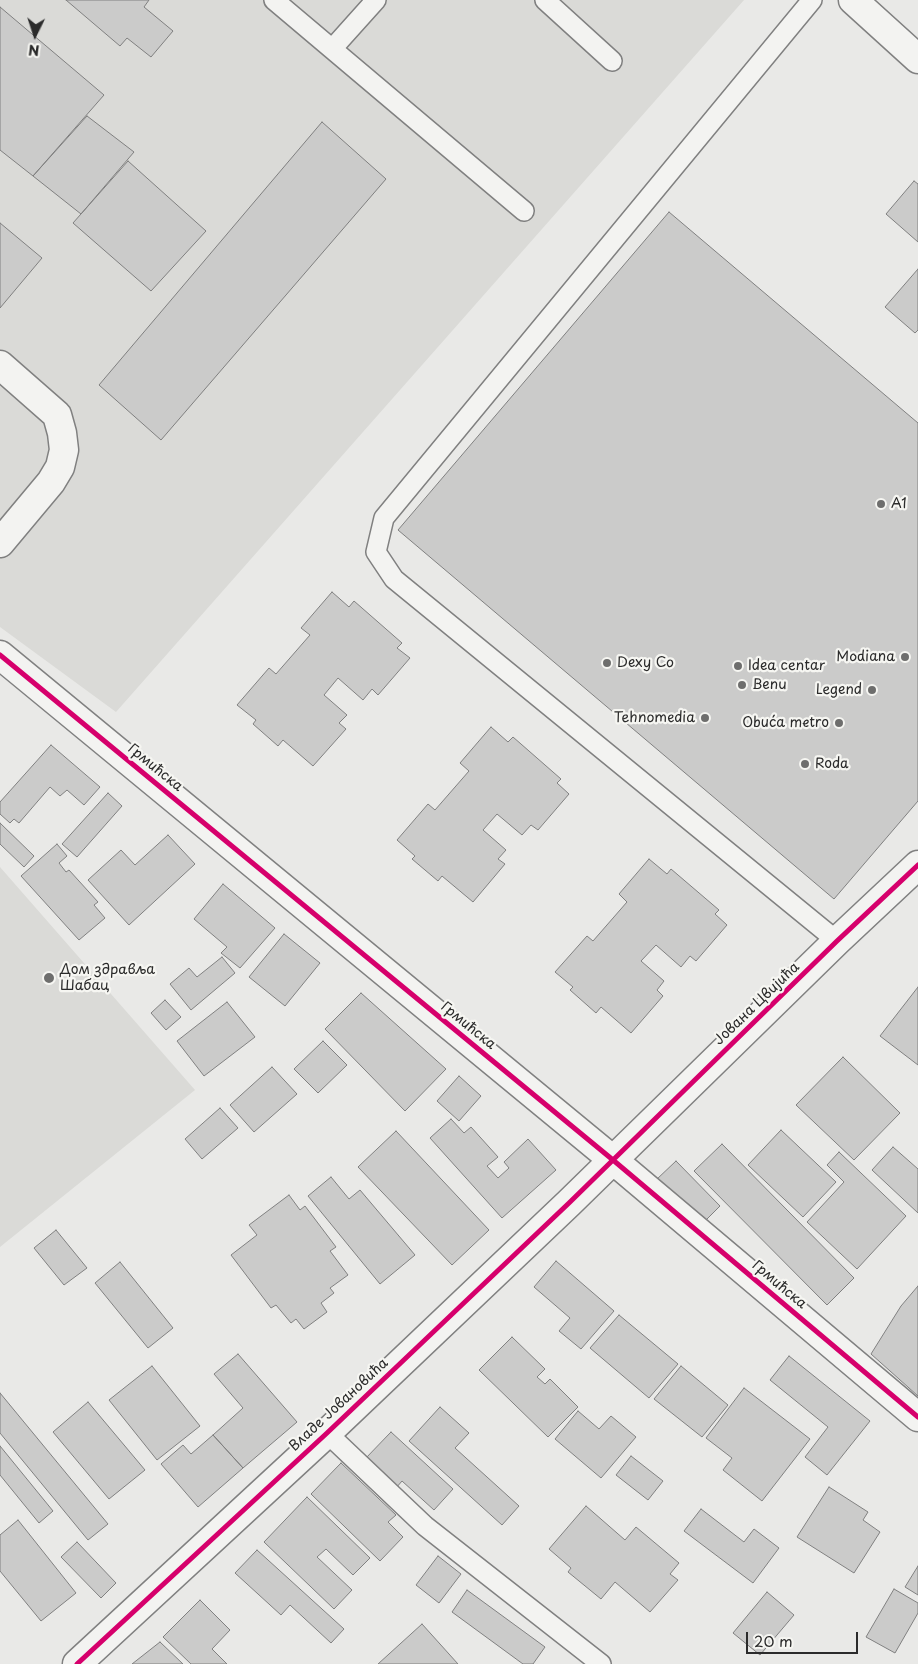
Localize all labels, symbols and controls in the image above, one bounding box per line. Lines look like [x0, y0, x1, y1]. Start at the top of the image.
north arrow [10, 10, 60, 60]
text: N [28, 40, 40, 61]
place label: A1 [891, 496, 907, 512]
marker: A1 [875, 498, 887, 510]
place label: Modiana [836, 649, 895, 665]
marker: Modiana [899, 651, 911, 663]
place label: Dexy Co [617, 655, 674, 671]
marker: Dexy Co [601, 657, 613, 669]
place label: Idea centar [748, 658, 825, 674]
marker: Idea centar [732, 660, 744, 672]
place label: Benu [752, 677, 787, 693]
marker: Benu [736, 679, 748, 691]
place label: Legend [816, 682, 862, 698]
marker: Legend [866, 684, 878, 696]
place label: Tehnomedia [614, 710, 695, 726]
marker: Tehnomedia [699, 712, 711, 724]
place label: Obuća metro [742, 715, 829, 731]
marker: Obuća metro [833, 717, 845, 729]
street label: Грмићска [124, 741, 186, 795]
place label: Roda [815, 756, 849, 772]
marker: Roda [799, 758, 811, 770]
street label: Јована Цвијића [711, 959, 803, 1049]
place label: Дом здравља Шабац [60, 962, 155, 994]
marker: Дом здравља Шабац [42, 971, 56, 985]
street label: Грмићска [437, 999, 499, 1053]
street label: Грмићска [748, 1257, 810, 1313]
street label: Владе Јовановића [286, 1355, 392, 1455]
scale bar [748, 1622, 860, 1654]
text: 20 m [754, 1629, 793, 1652]

